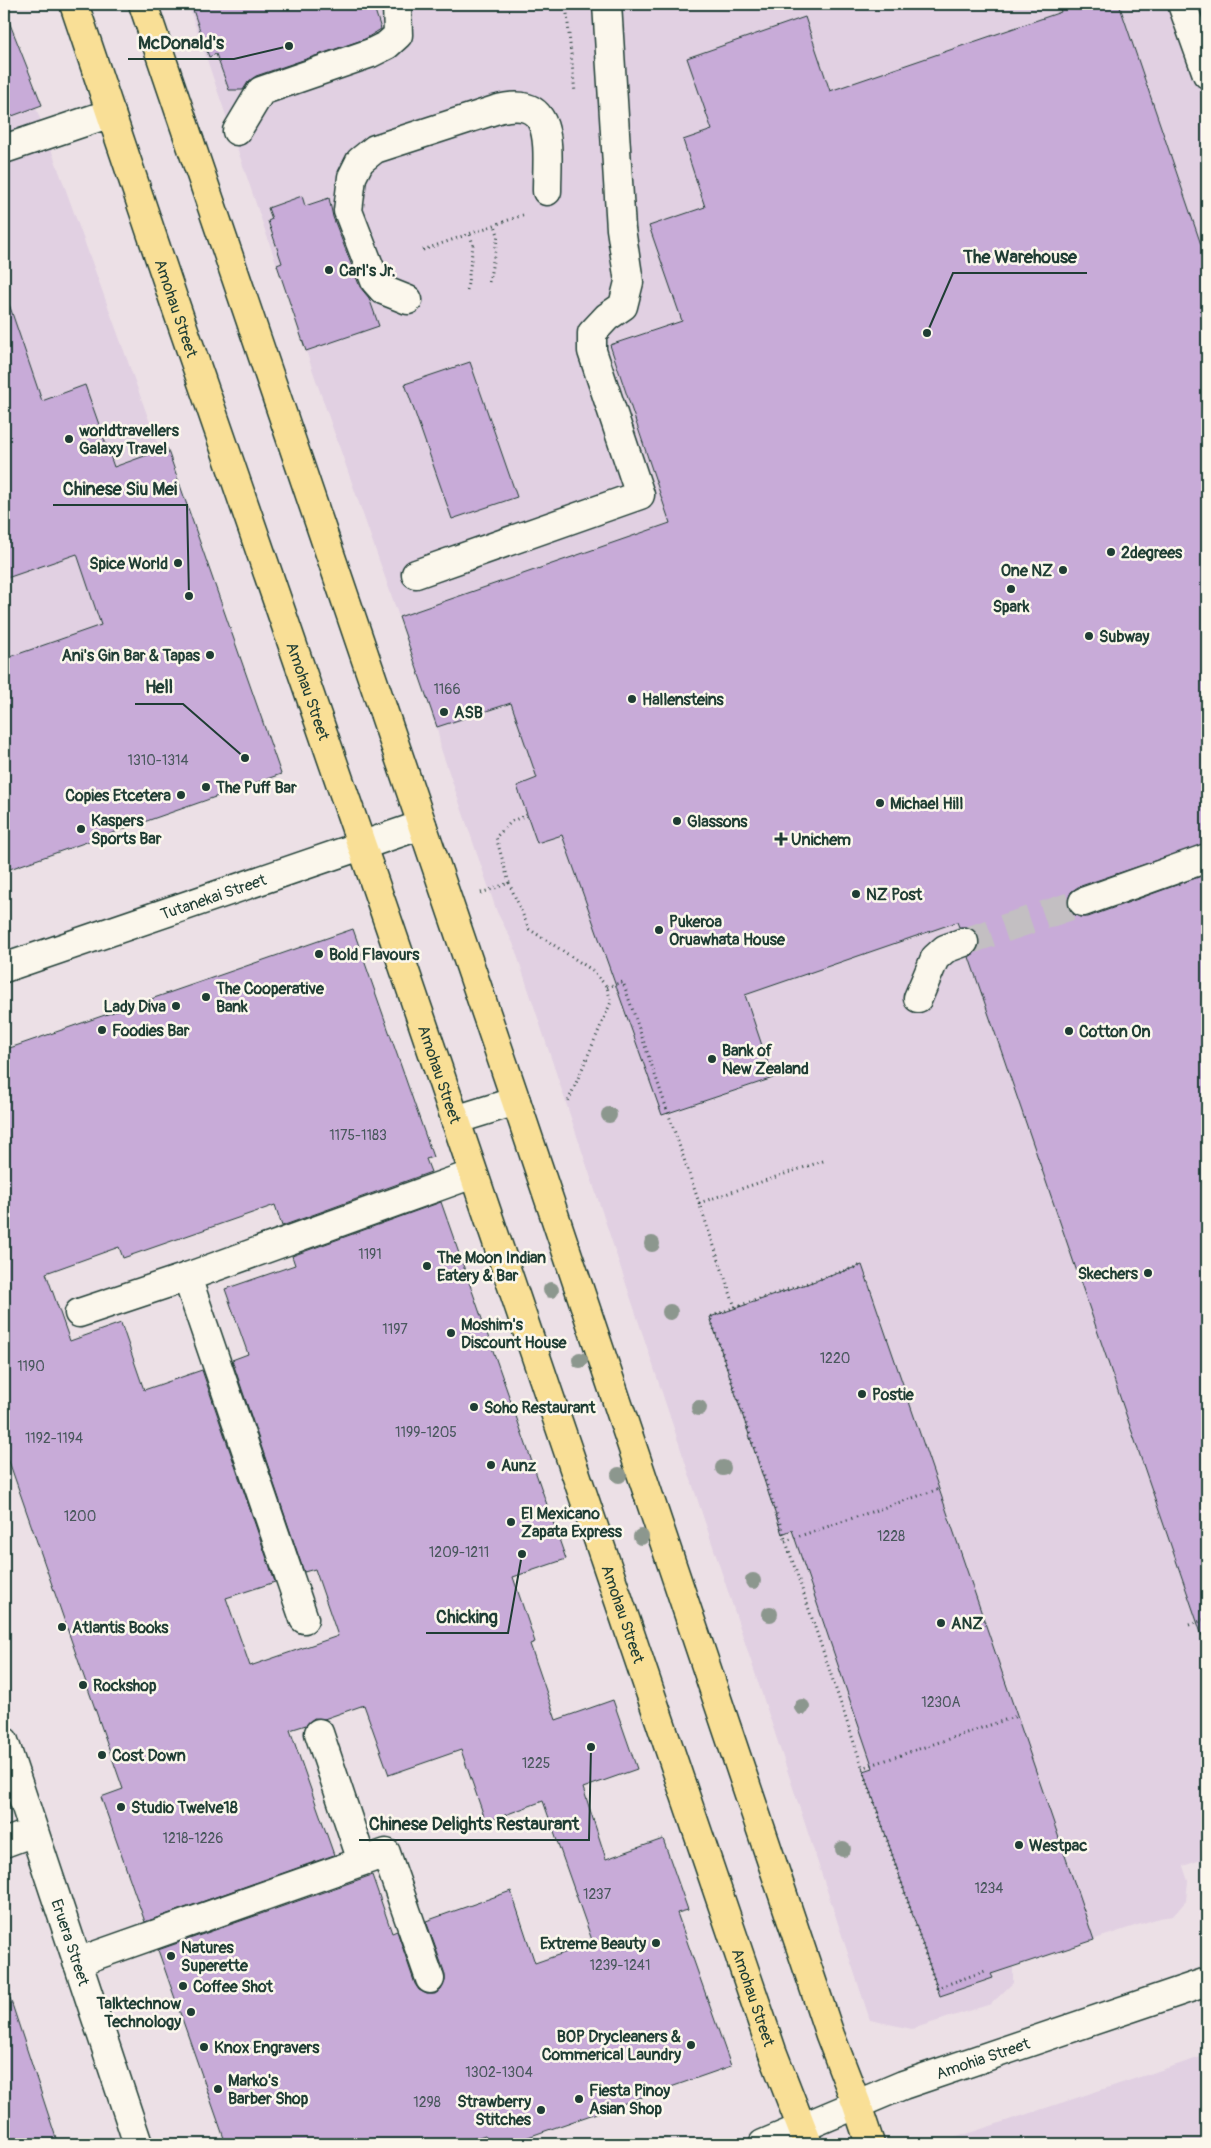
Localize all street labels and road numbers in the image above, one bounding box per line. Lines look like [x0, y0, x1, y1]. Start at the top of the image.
street label: Amohau Street [150, 257, 202, 361]
street label: Amohau Street [281, 640, 334, 744]
street label: Tutanekai Street [158, 870, 270, 925]
street label: Amohau Street [413, 1023, 465, 1127]
street label: Amohau Street [596, 1562, 649, 1666]
street label: Eruera Street [46, 1897, 94, 1989]
street label: Amohau Street [727, 1946, 779, 2050]
street label: Amohia Street [933, 2034, 1033, 2084]

